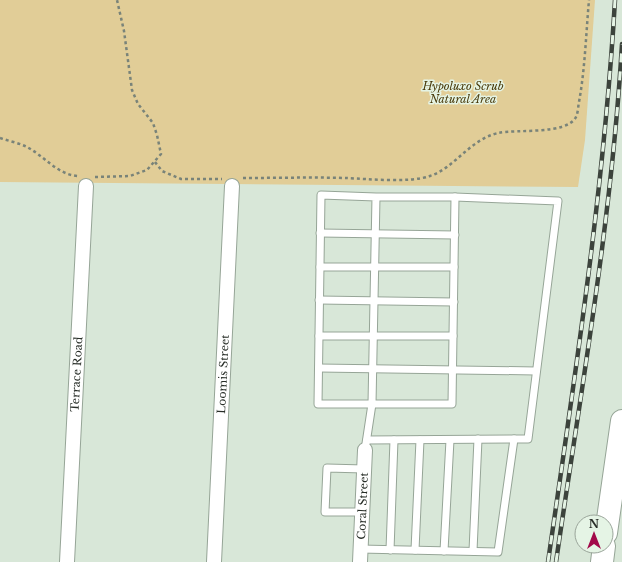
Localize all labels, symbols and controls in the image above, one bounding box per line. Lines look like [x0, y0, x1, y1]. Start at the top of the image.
park label: Hypoluxo Scrub Natural Area [421, 79, 504, 106]
street label: Loomis Street [214, 333, 232, 414]
street label: Terrace Road [68, 336, 85, 412]
street label: Coral Street [354, 471, 371, 540]
north arrow [574, 514, 614, 554]
text: N [589, 517, 600, 531]

